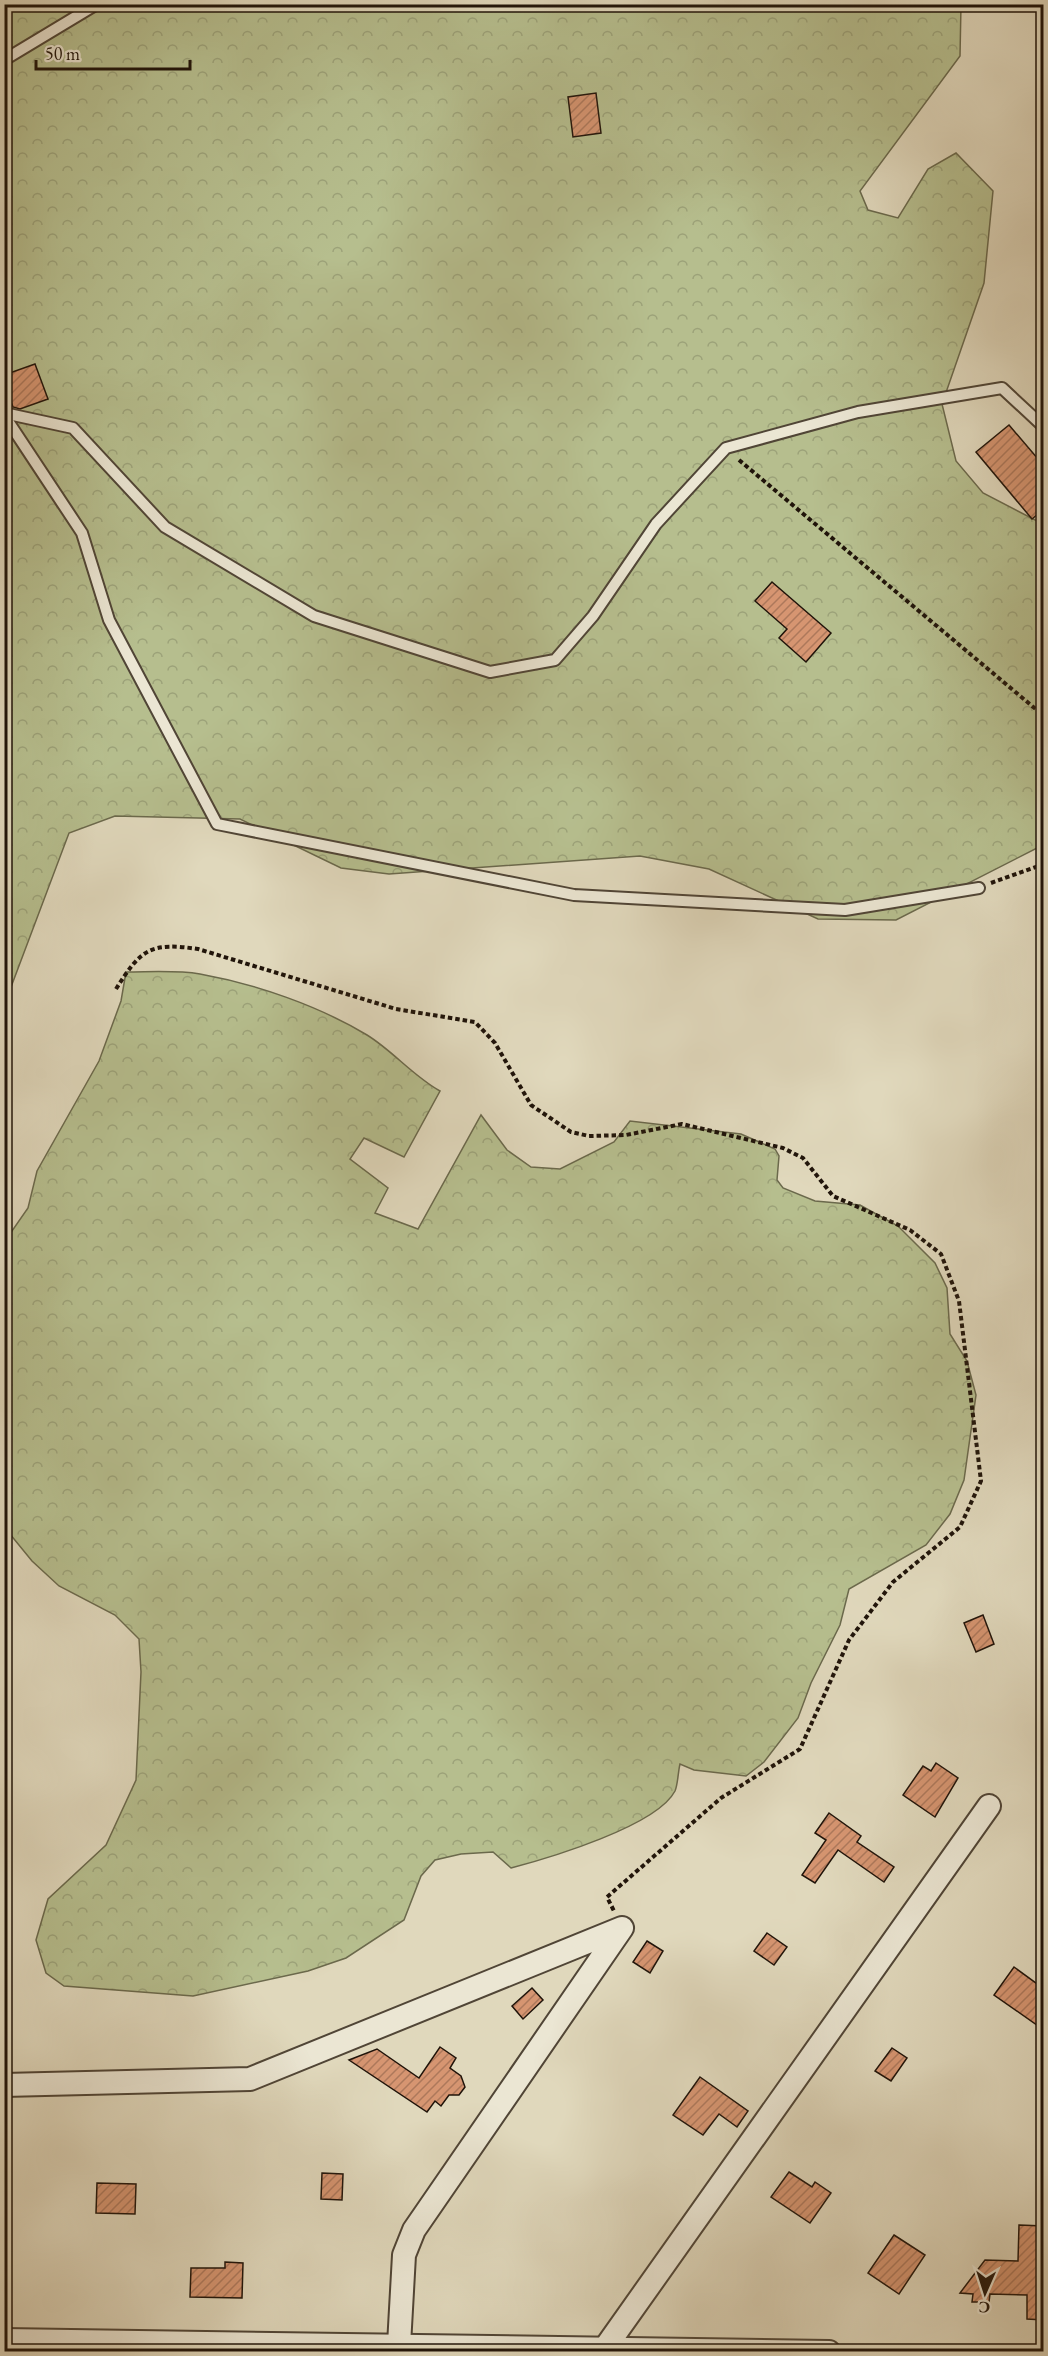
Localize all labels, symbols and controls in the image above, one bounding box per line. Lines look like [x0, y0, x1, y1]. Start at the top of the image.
scale bar [36, 33, 190, 71]
text: 50 m [45, 42, 80, 65]
north arrow [955, 2263, 1015, 2323]
text: С [978, 2297, 990, 2318]

